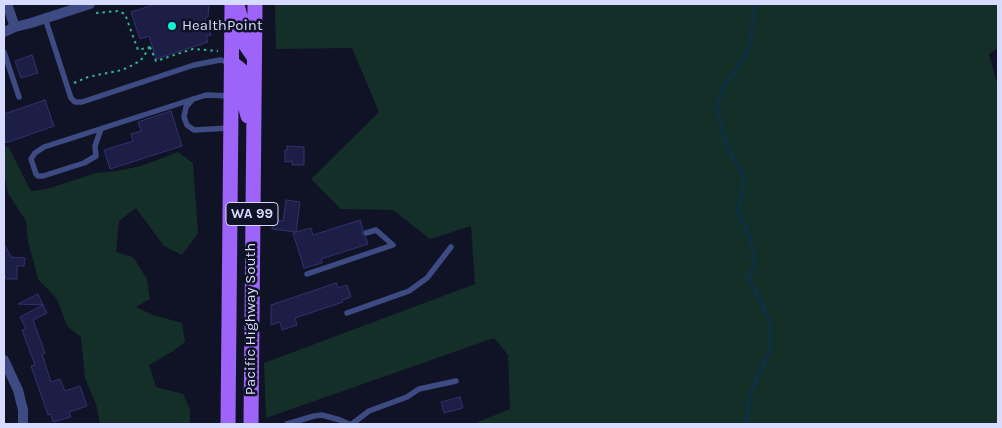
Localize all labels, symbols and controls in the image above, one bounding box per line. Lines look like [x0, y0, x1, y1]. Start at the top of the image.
place label: HealthPoint [182, 17, 263, 35]
marker: HealthPoint [166, 20, 178, 32]
road number: WA 99 [226, 202, 278, 225]
street label: Pacific Highway South [242, 243, 260, 395]

